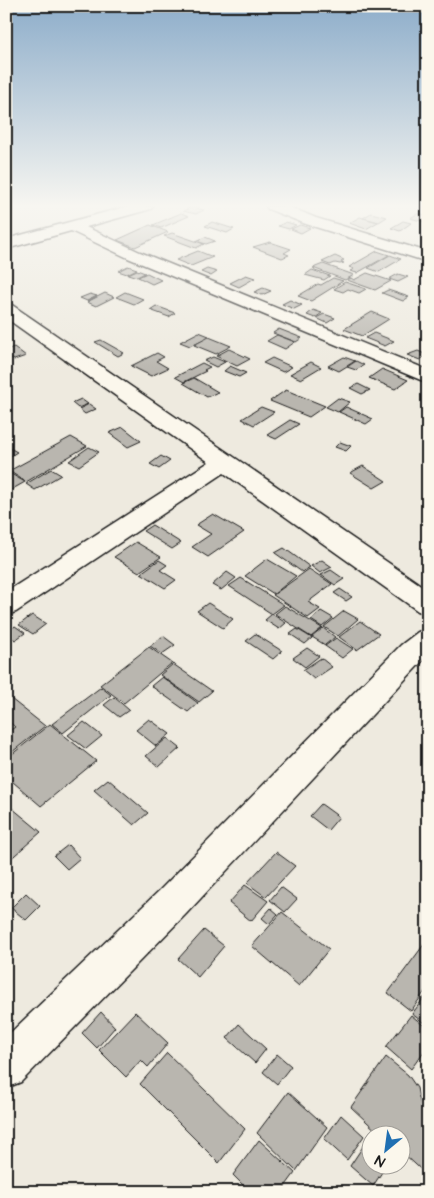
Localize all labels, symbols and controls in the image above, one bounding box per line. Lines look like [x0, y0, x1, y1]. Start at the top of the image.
north arrow [362, 1126, 412, 1176]
text: N [371, 1150, 389, 1171]

